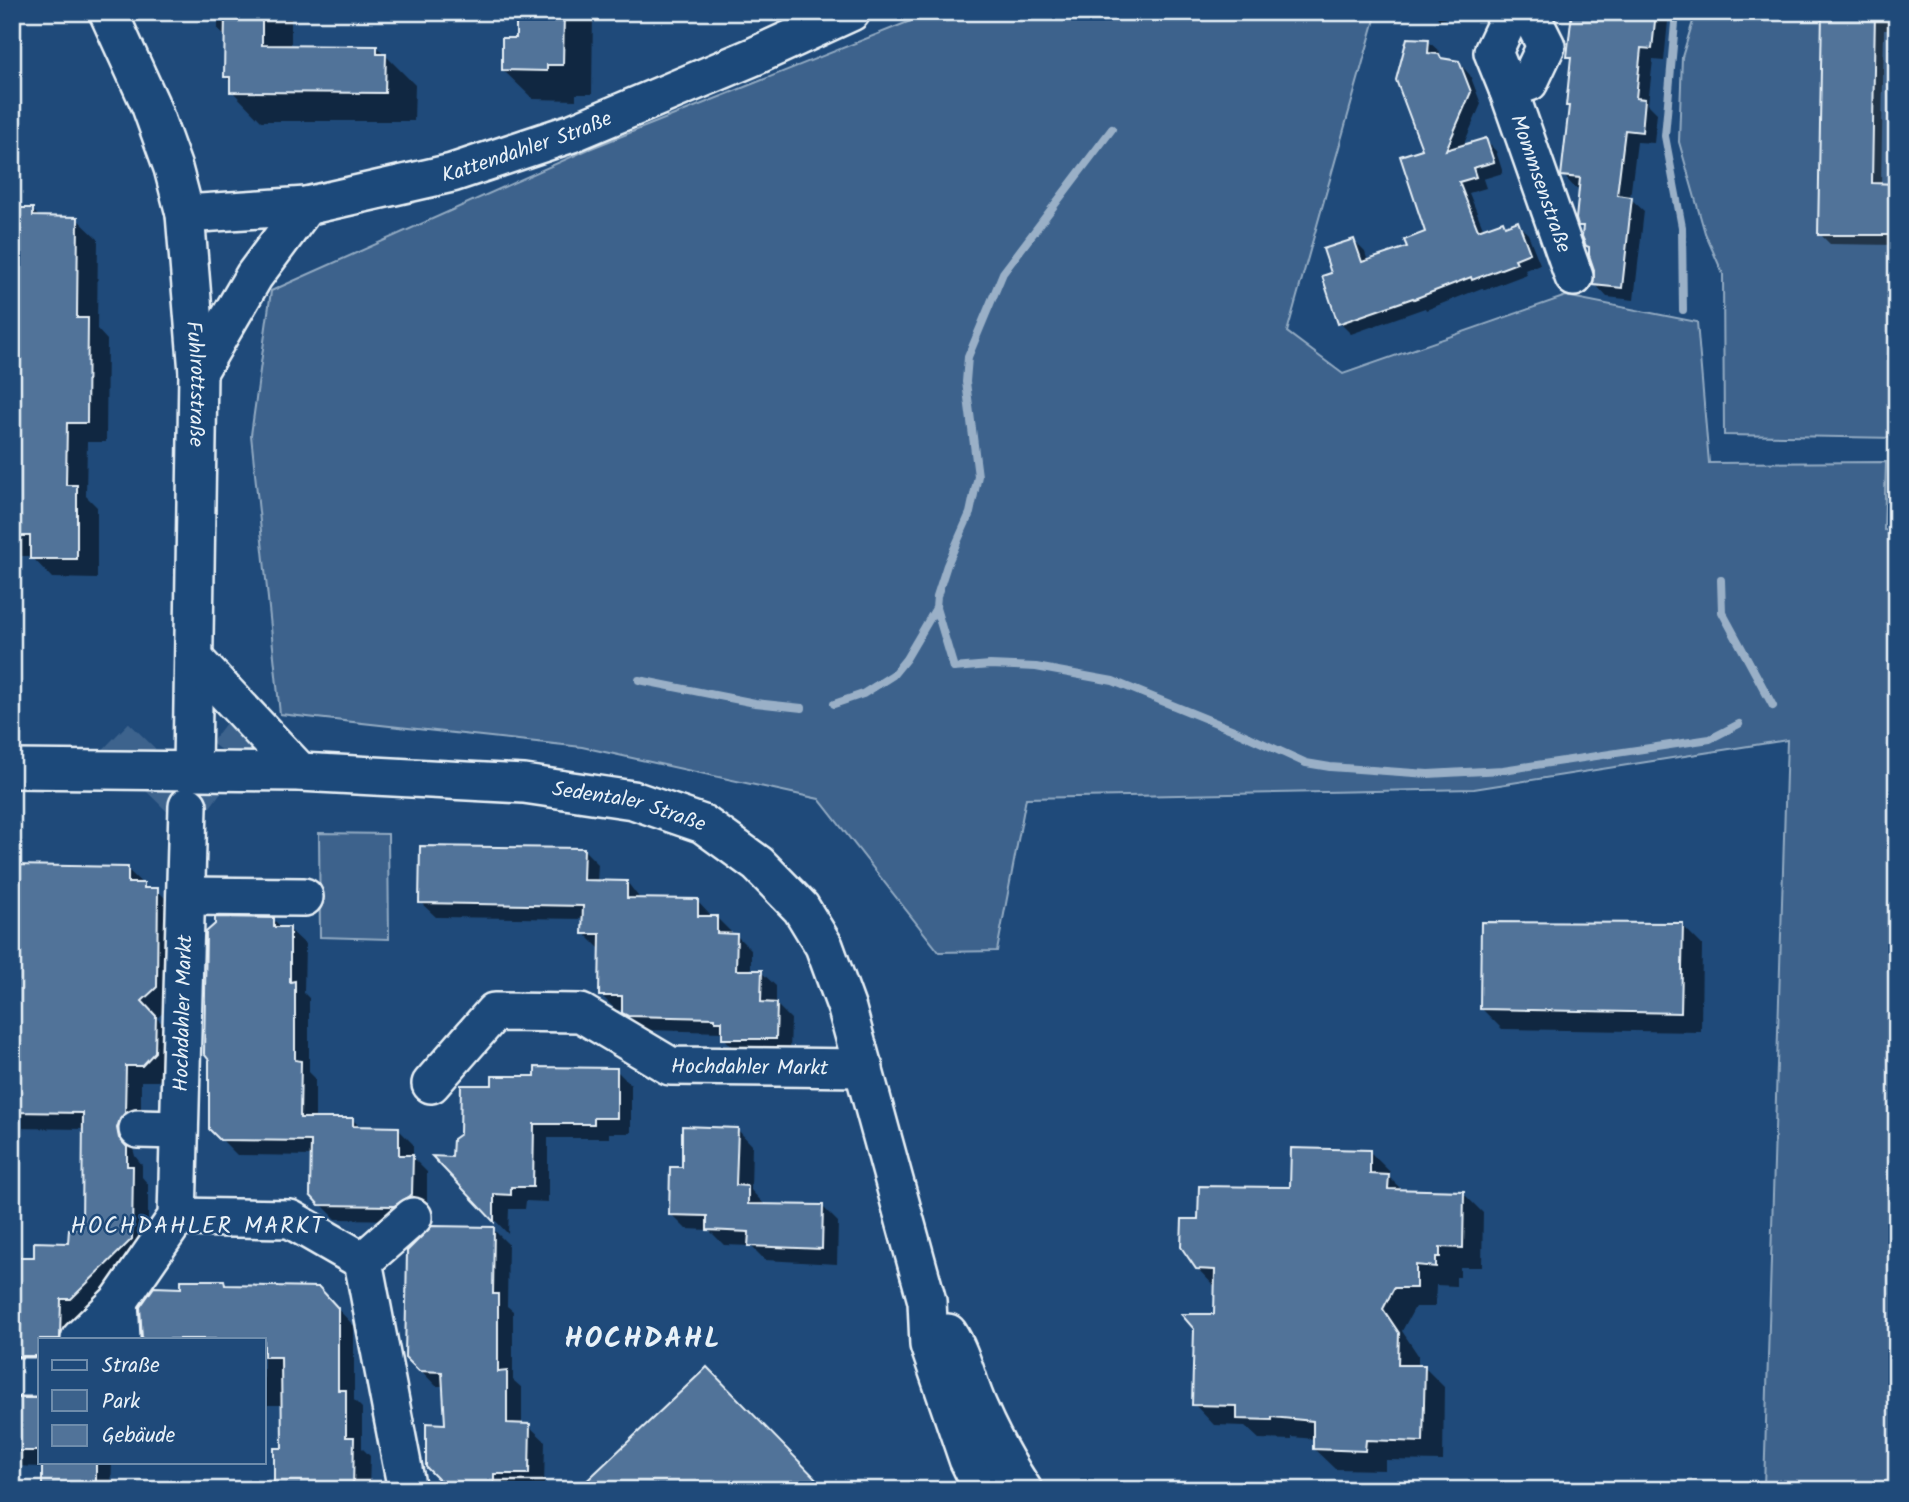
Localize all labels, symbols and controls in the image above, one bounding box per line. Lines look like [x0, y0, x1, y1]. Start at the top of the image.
street label: Kattendahler Straße [439, 103, 618, 193]
street label: Mommsenstraße [1500, 110, 1579, 258]
street label: Fuhlrottstraße [176, 320, 213, 448]
street label: Sedentaler Straße [550, 773, 711, 842]
street label: Hochdahler Markt [165, 933, 203, 1092]
street label: Hochdahler Markt [671, 1051, 829, 1086]
district label: HOCHDAHLER MARKT [70, 1209, 326, 1245]
district label: HOCHDAHL [565, 1317, 721, 1362]
legend [38, 1338, 266, 1464]
text: Straße [102, 1350, 160, 1383]
text: Park [102, 1386, 140, 1419]
text: Gebäude [102, 1420, 176, 1453]

